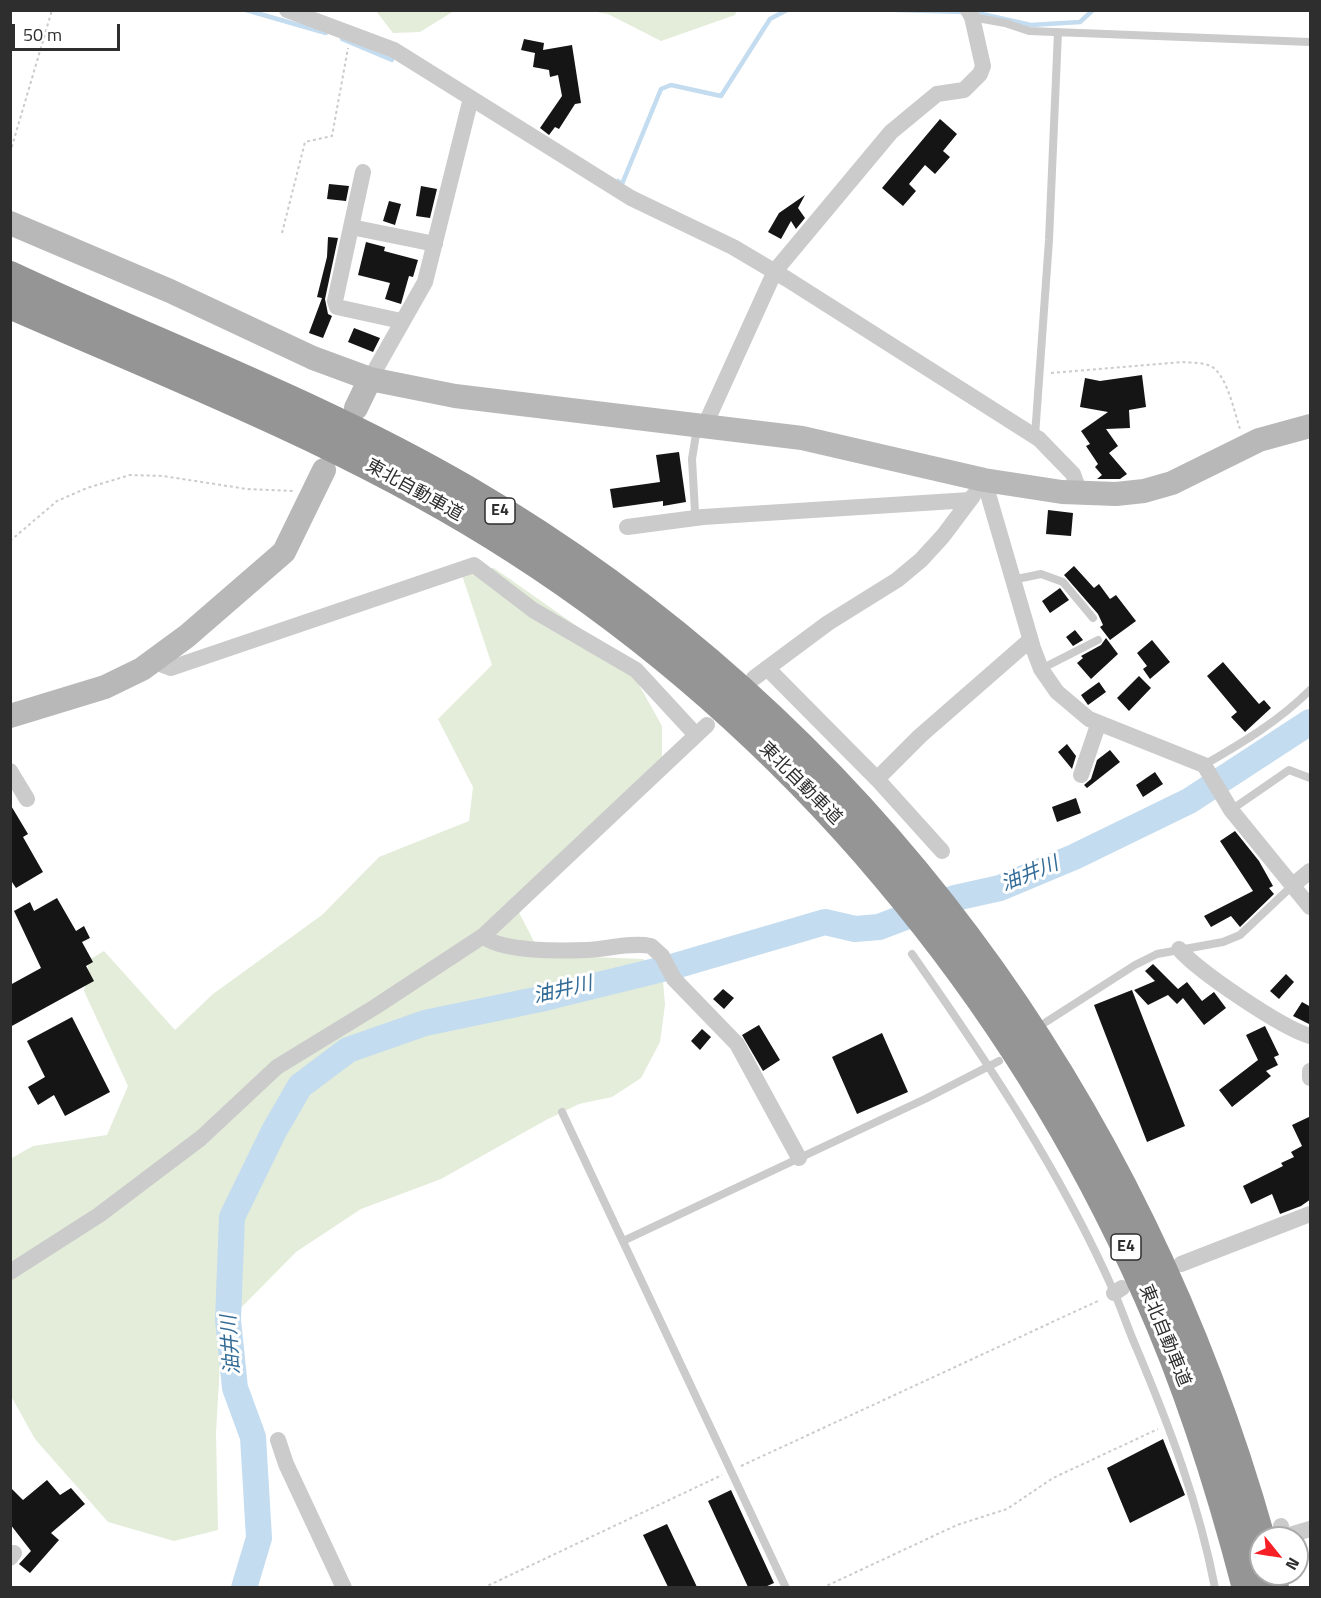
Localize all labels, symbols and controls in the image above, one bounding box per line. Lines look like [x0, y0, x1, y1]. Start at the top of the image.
scale bar [15, 12, 123, 50]
text: 50 m [23, 21, 62, 48]
street label: 東北自動車道 [362, 455, 466, 527]
road number: E4 [485, 498, 515, 524]
street label: 東北自動車道 [754, 738, 846, 830]
water label: 油井川 [998, 853, 1062, 897]
water label: 油井川 [531, 973, 595, 1009]
road number: E4 [1111, 1234, 1141, 1260]
street label: 東北自動車道 [1134, 1282, 1194, 1390]
water label: 油井川 [218, 1314, 246, 1376]
north arrow [1249, 1526, 1309, 1586]
text: N [1280, 1553, 1306, 1575]

